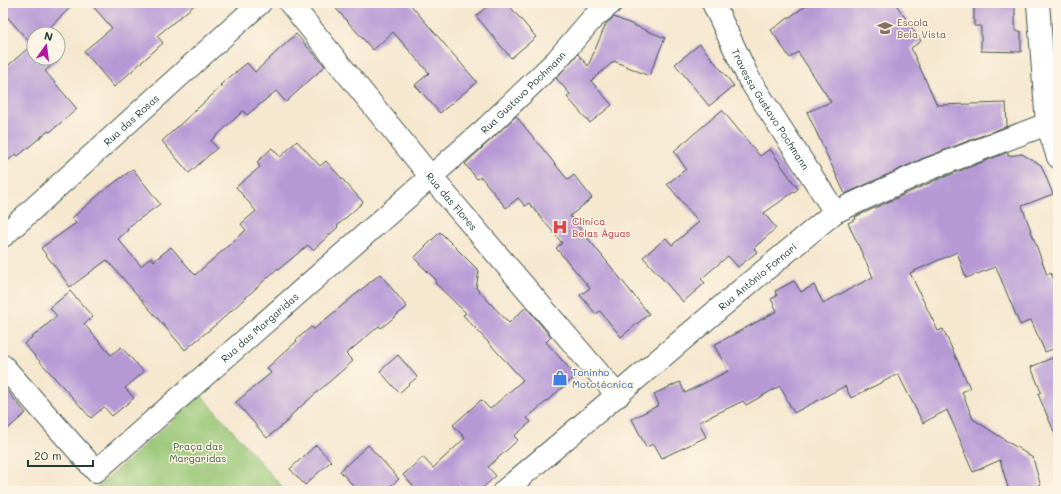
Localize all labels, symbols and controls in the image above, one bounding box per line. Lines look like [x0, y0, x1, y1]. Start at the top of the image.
place label: Escola Bela Vista [897, 15, 946, 41]
school or university icon: Escola Bela Vista [876, 19, 894, 37]
north arrow [26, 26, 66, 66]
text: N [43, 28, 54, 44]
street label: Travessa Gustavo Pochmann [729, 46, 813, 172]
street label: Rua Gustavo Pochmann [477, 48, 568, 137]
street label: Rua das Rosas [100, 91, 162, 149]
street label: Rua das Flores [423, 169, 481, 233]
place label: Clínica Belas Águas [572, 214, 631, 240]
hospital icon: Clínica Belas Águas [551, 218, 569, 236]
street label: Rua Antônio Fornari [715, 240, 800, 313]
street label: Rua das Margaridas [218, 289, 301, 365]
place label: Toninho Mototécnica [572, 365, 633, 391]
shop icon: Toninho Mototécnica [551, 369, 569, 387]
park label: Praça das Margaridas [170, 439, 227, 465]
scale bar [28, 442, 93, 468]
text: 20 m [34, 447, 62, 463]

